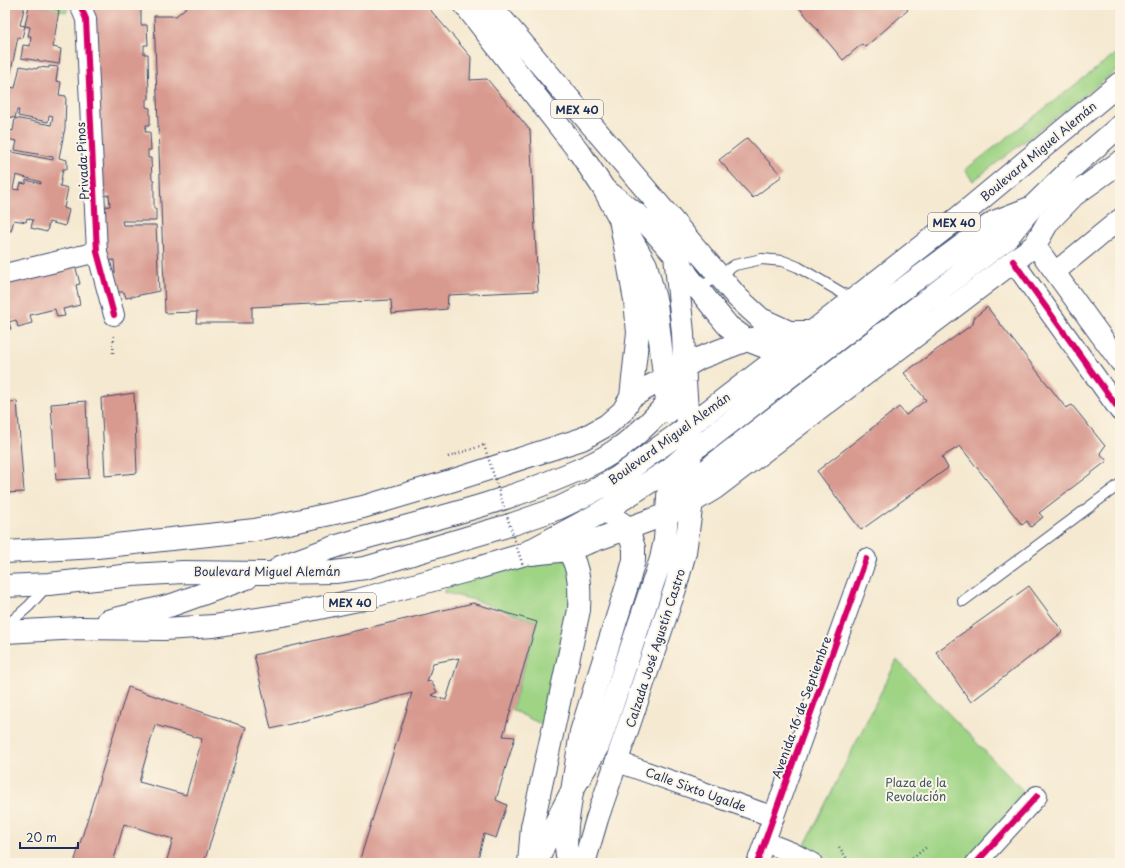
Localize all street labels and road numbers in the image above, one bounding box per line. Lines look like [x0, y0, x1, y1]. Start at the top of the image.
street label: Boulevard Miguel Alemán [976, 97, 1100, 205]
road number: MEX 40 [551, 100, 603, 118]
street label: Privada Pinos [71, 121, 93, 200]
road number: MEX 40 [928, 213, 980, 231]
street label: Boulevard Miguel Alemán [604, 388, 734, 488]
street label: Boulevard Miguel Alemán [194, 562, 340, 580]
street label: Calzada José Agustín Castro [621, 566, 689, 730]
road number: MEX 40 [324, 593, 376, 611]
street label: Avenida 16 de Septiembre [767, 633, 835, 781]
street label: Calle Sixto Ugalde [643, 762, 749, 816]

